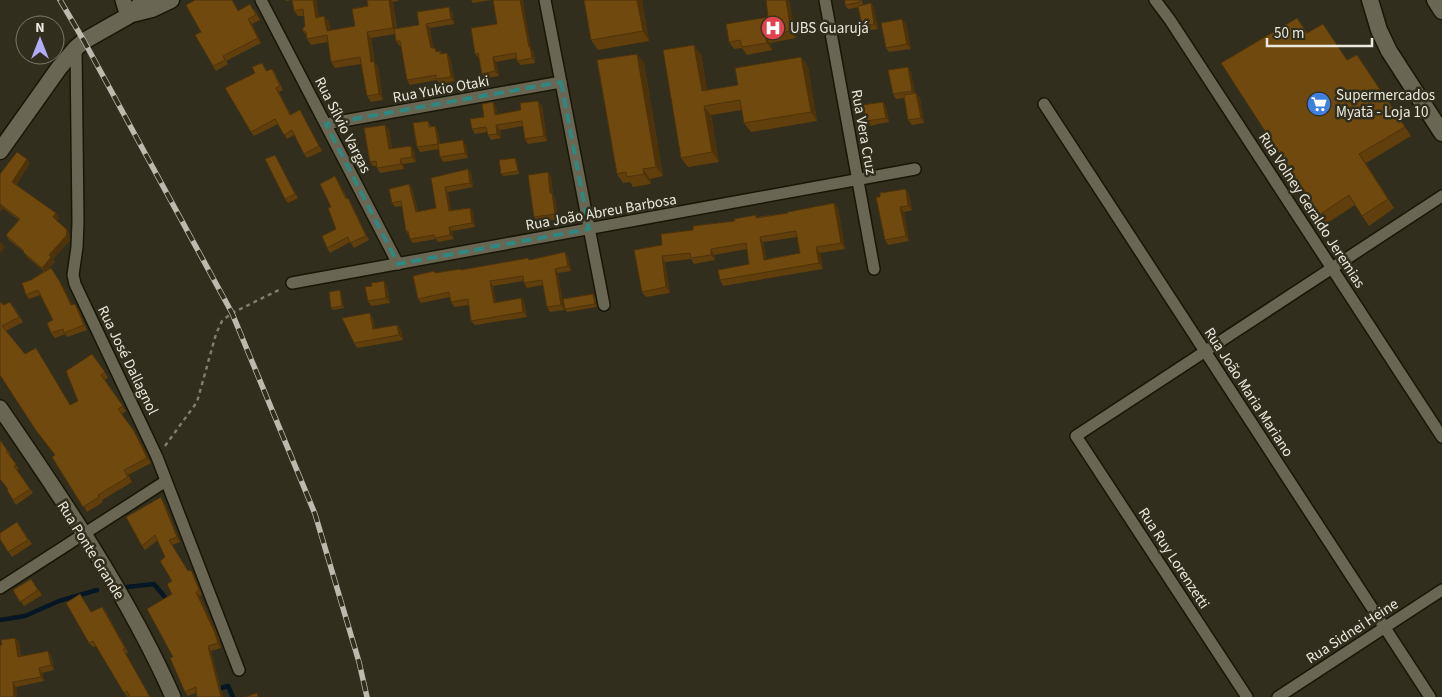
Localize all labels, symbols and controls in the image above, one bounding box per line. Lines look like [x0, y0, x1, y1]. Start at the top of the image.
north arrow [15, 15, 65, 65]
hospital icon: UBS Guarujá [760, 15, 786, 41]
scale bar [1267, 15, 1372, 47]
text: N [35, 18, 45, 38]
place label: UBS Guarujá [790, 18, 869, 39]
text: 50 m [1274, 23, 1304, 44]
street label: Rua Yukio Otaki [391, 71, 491, 108]
street label: Rua Sílvio Vargas [309, 73, 376, 177]
place label: Supermercados Myatã - Loja 10 [1336, 85, 1435, 123]
street label: Rua Vera Cruz [846, 88, 881, 176]
supermarket icon: Supermercados Myatã - Loja 10 [1306, 91, 1332, 117]
street label: Rua Volney Geraldo Jeremias [1253, 128, 1370, 292]
street label: Rua João Abreu Barbosa [524, 189, 678, 236]
street label: Rua José Dallagnol [92, 302, 163, 418]
street label: Rua João Maria Mariano [1199, 324, 1298, 461]
street label: Rua Ponte Grande [52, 497, 129, 604]
street label: Rua Ruy Lorenzetti [1133, 504, 1214, 613]
street label: Rua Sidnei Heine [1302, 594, 1403, 669]

